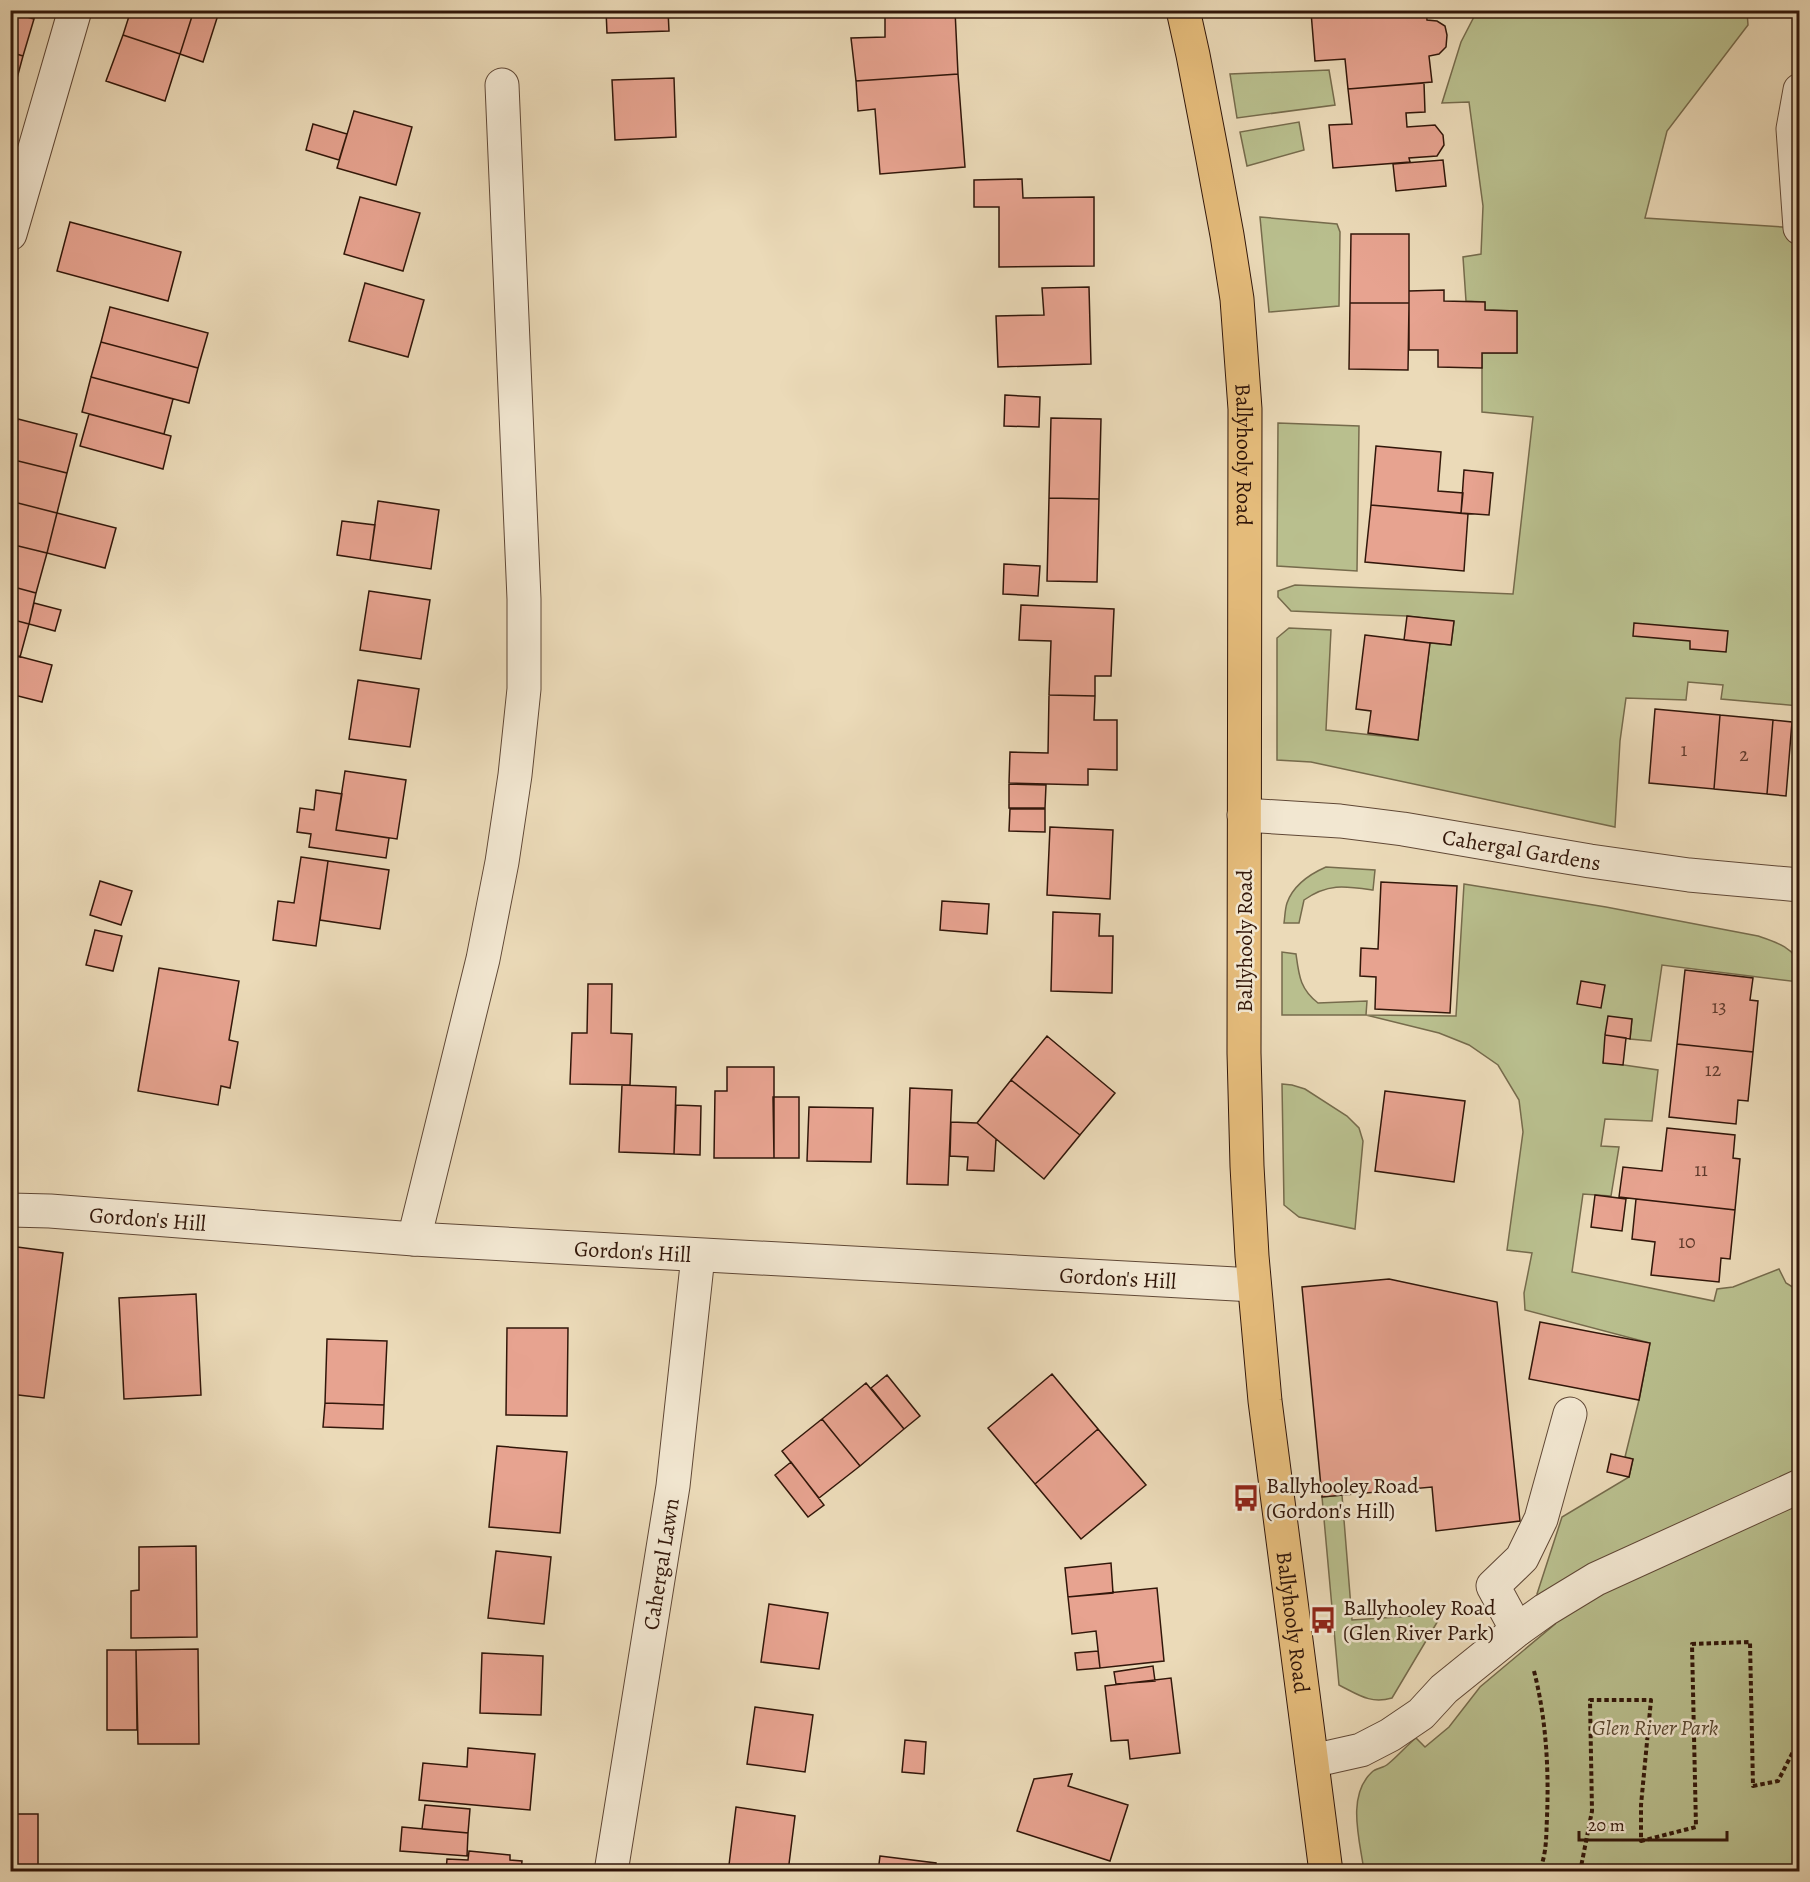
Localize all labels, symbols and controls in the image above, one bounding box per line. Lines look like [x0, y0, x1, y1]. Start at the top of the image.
street label: Ballyhooly Road [1227, 382, 1259, 526]
house number: 1 [1681, 736, 1688, 763]
house number: 2 [1739, 741, 1749, 768]
street label: Cahergal Gardens [1440, 822, 1603, 878]
street label: Ballyhooly Road [1230, 869, 1260, 1012]
house number: 13 [1711, 993, 1727, 1020]
house number: 12 [1705, 1056, 1722, 1083]
house number: 11 [1694, 1156, 1708, 1183]
street label: Gordon's Hill [88, 1200, 207, 1239]
house number: 10 [1678, 1228, 1696, 1255]
street label: Gordon's Hill [573, 1234, 692, 1270]
street label: Gordon's Hill [1059, 1260, 1177, 1297]
place label: Ballyhooley Road (Gordon's Hill) [1266, 1471, 1419, 1526]
bus stop icon: Ballyhooley Road (Gordon's Hill) [1231, 1483, 1261, 1513]
street label: Cahergal Lawn [636, 1496, 687, 1632]
street label: Ballyhooly Road [1269, 1549, 1317, 1695]
place label: Ballyhooley Road (Glen River Park) [1343, 1593, 1496, 1648]
bus stop icon: Ballyhooley Road (Glen River Park) [1308, 1605, 1338, 1635]
park label: Glen River Park [1592, 1713, 1719, 1743]
scale bar [1579, 1804, 1728, 1842]
text: 20 m [1588, 1813, 1625, 1837]

